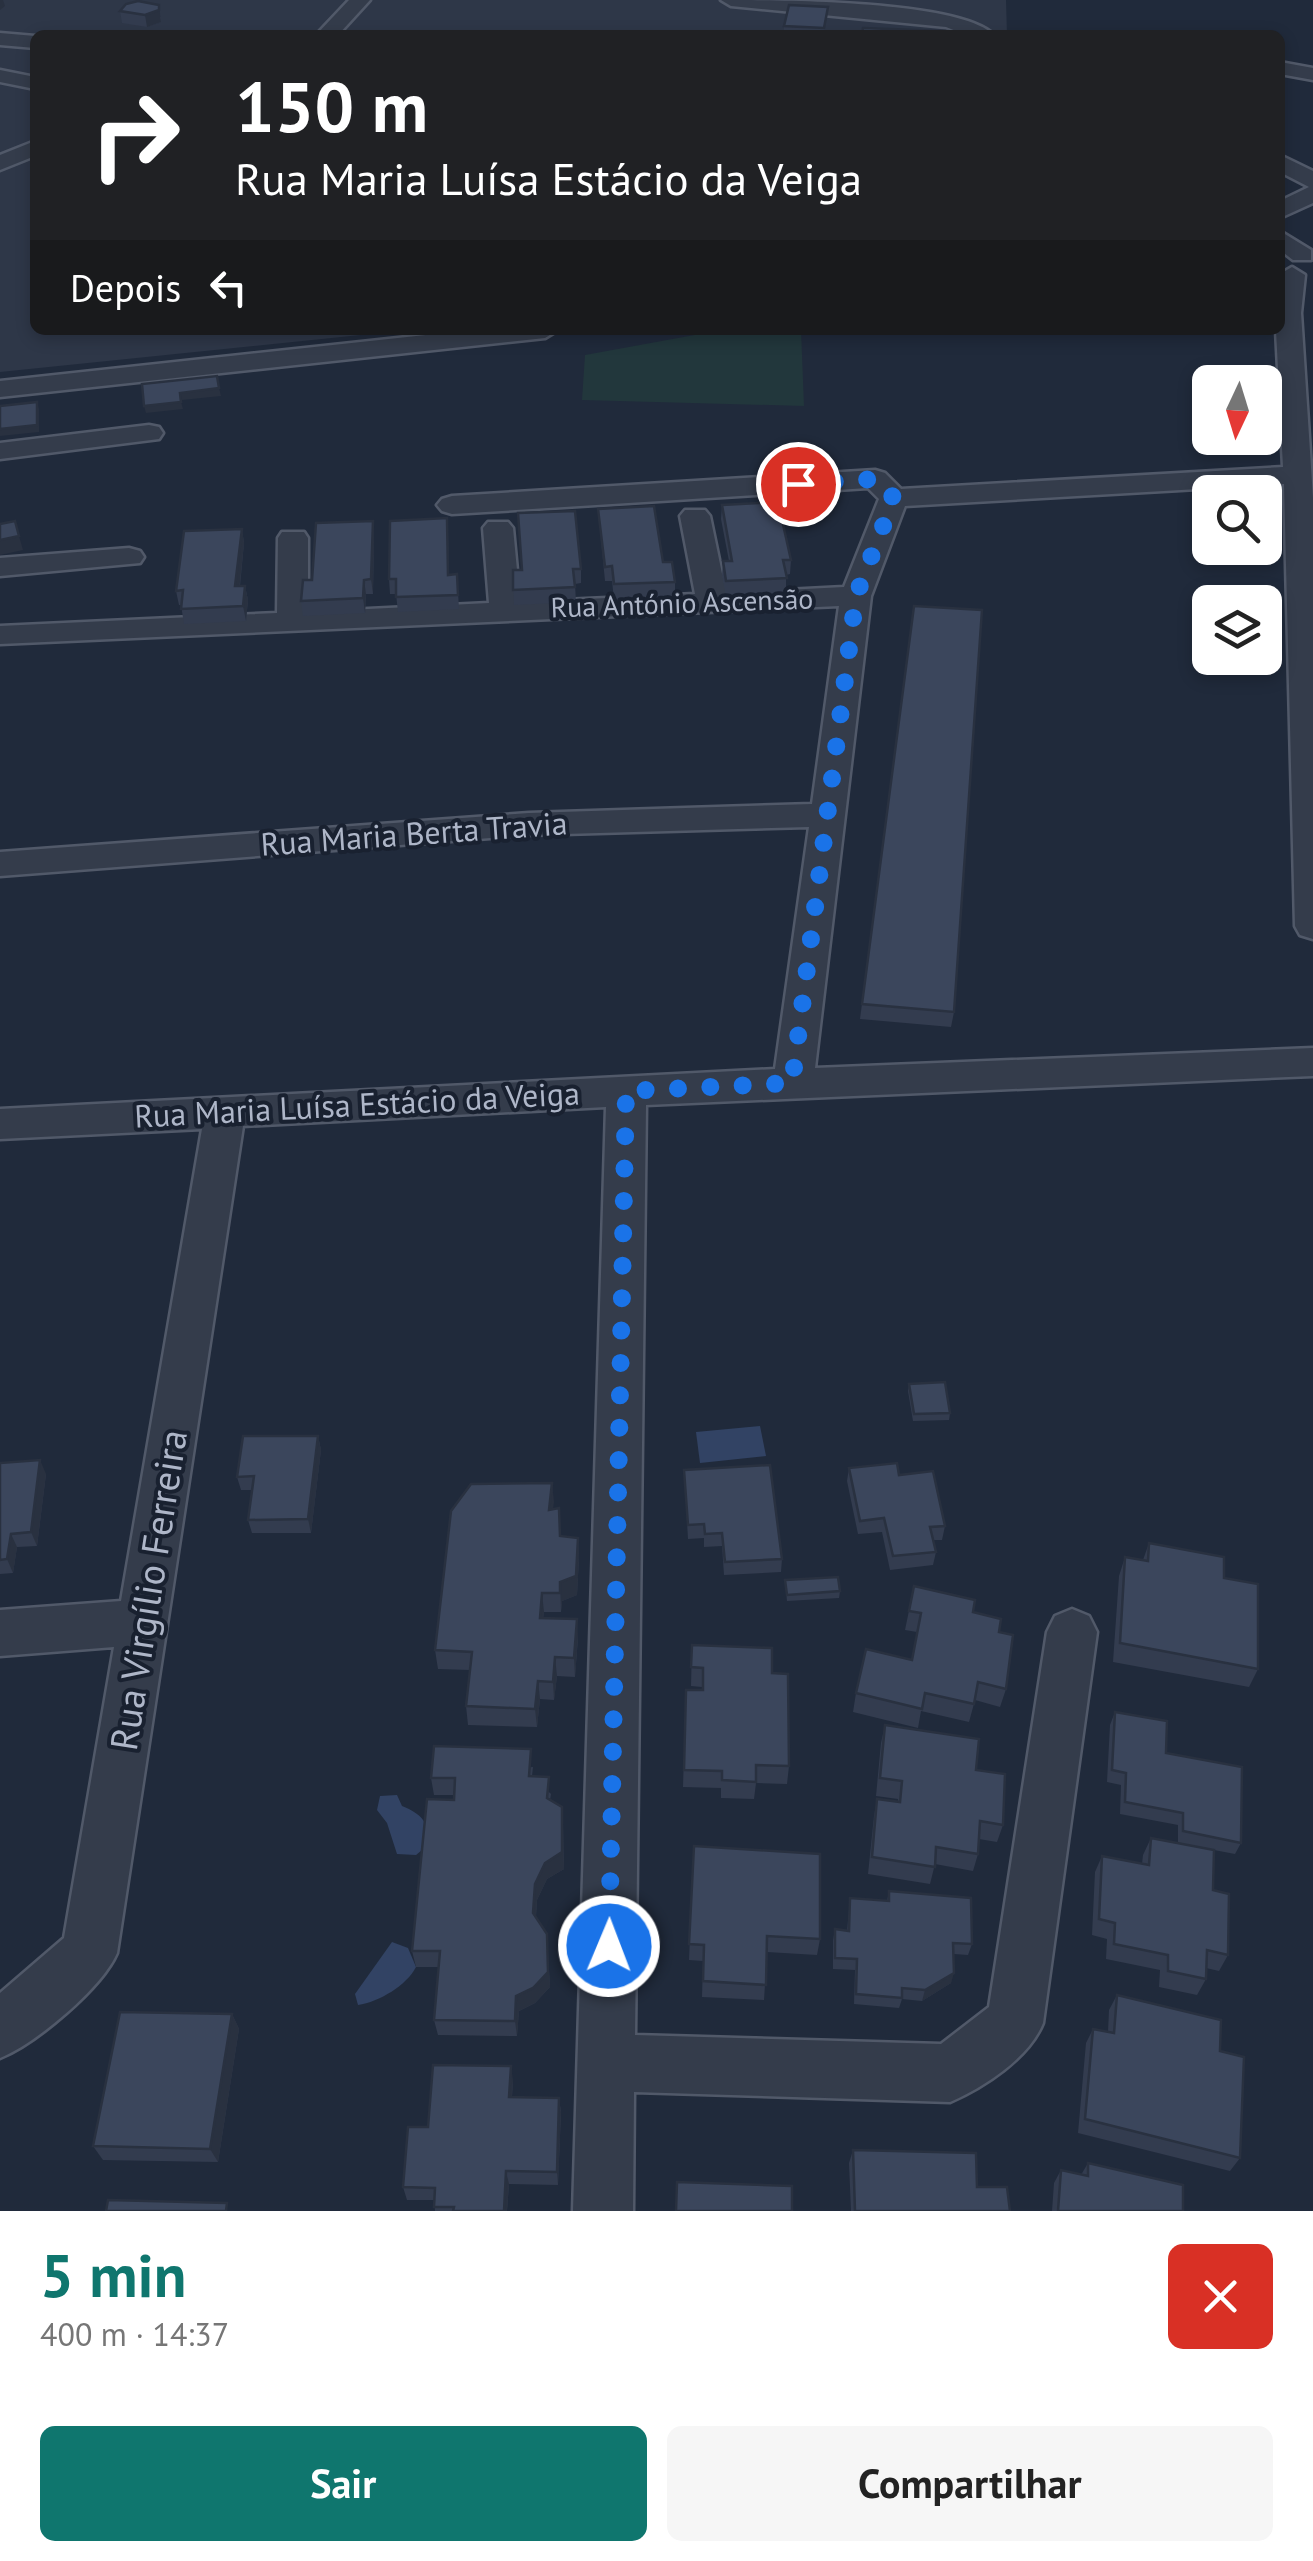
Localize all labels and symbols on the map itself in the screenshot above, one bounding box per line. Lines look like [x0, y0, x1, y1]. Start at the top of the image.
north arrow [1192, 365, 1282, 455]
pin [756, 442, 841, 527]
street label: Rua António Ascensão [550, 579, 814, 626]
street label: Rua Maria Berta Travia [259, 801, 569, 865]
street label: Rua Maria Luísa Estácio da Veiga [133, 1071, 581, 1137]
street label: Rua Virgílio Ferreira [98, 1426, 197, 1753]
position arrow [557, 1894, 661, 1998]

